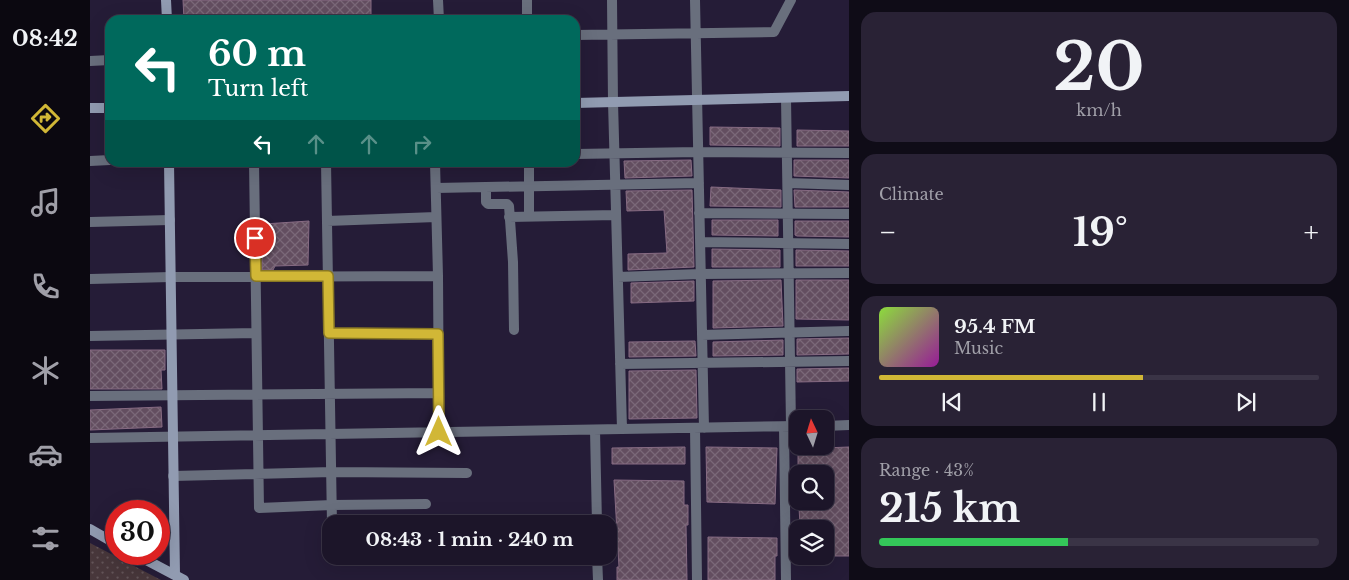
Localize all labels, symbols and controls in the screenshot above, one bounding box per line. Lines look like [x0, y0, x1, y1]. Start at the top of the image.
text: 08:42 [12, 25, 78, 52]
text: 20 [1053, 27, 1145, 108]
text: 60 m [208, 32, 306, 75]
icon: left [125, 35, 190, 100]
text: Turn left [208, 75, 308, 102]
text: km/h [1076, 100, 1122, 120]
icon: directions [28, 101, 63, 136]
icon: left [249, 130, 277, 158]
icon: ahead [302, 130, 330, 158]
icon: ahead [355, 130, 383, 158]
icon: right [408, 130, 436, 158]
text: Climate [879, 184, 944, 204]
icon: music [28, 185, 63, 220]
text: 19° [1073, 209, 1128, 256]
text: − [879, 215, 897, 250]
text: + [1304, 215, 1319, 250]
pin [234, 217, 276, 259]
icon: arrive [241, 224, 269, 252]
icon: phone [28, 269, 63, 304]
text: 95.4 FM [954, 315, 1036, 338]
text: Music [954, 338, 1003, 358]
icon: climate [28, 353, 63, 388]
icon: previous [938, 388, 966, 416]
icon: pause [1085, 388, 1113, 416]
icon: next [1232, 388, 1260, 416]
position arrow [412, 405, 464, 457]
north arrow [789, 410, 834, 455]
map controls [789, 410, 834, 565]
icon: car [28, 437, 63, 472]
text: Range · 43% [879, 460, 974, 480]
button: search [789, 465, 834, 510]
text: 215 km [879, 485, 1020, 532]
speed limit sign: 30 [105, 500, 170, 565]
button: layers [789, 520, 834, 565]
icon: filters [28, 521, 63, 556]
text: 08:43 · 1 min · 240 m [366, 528, 573, 551]

